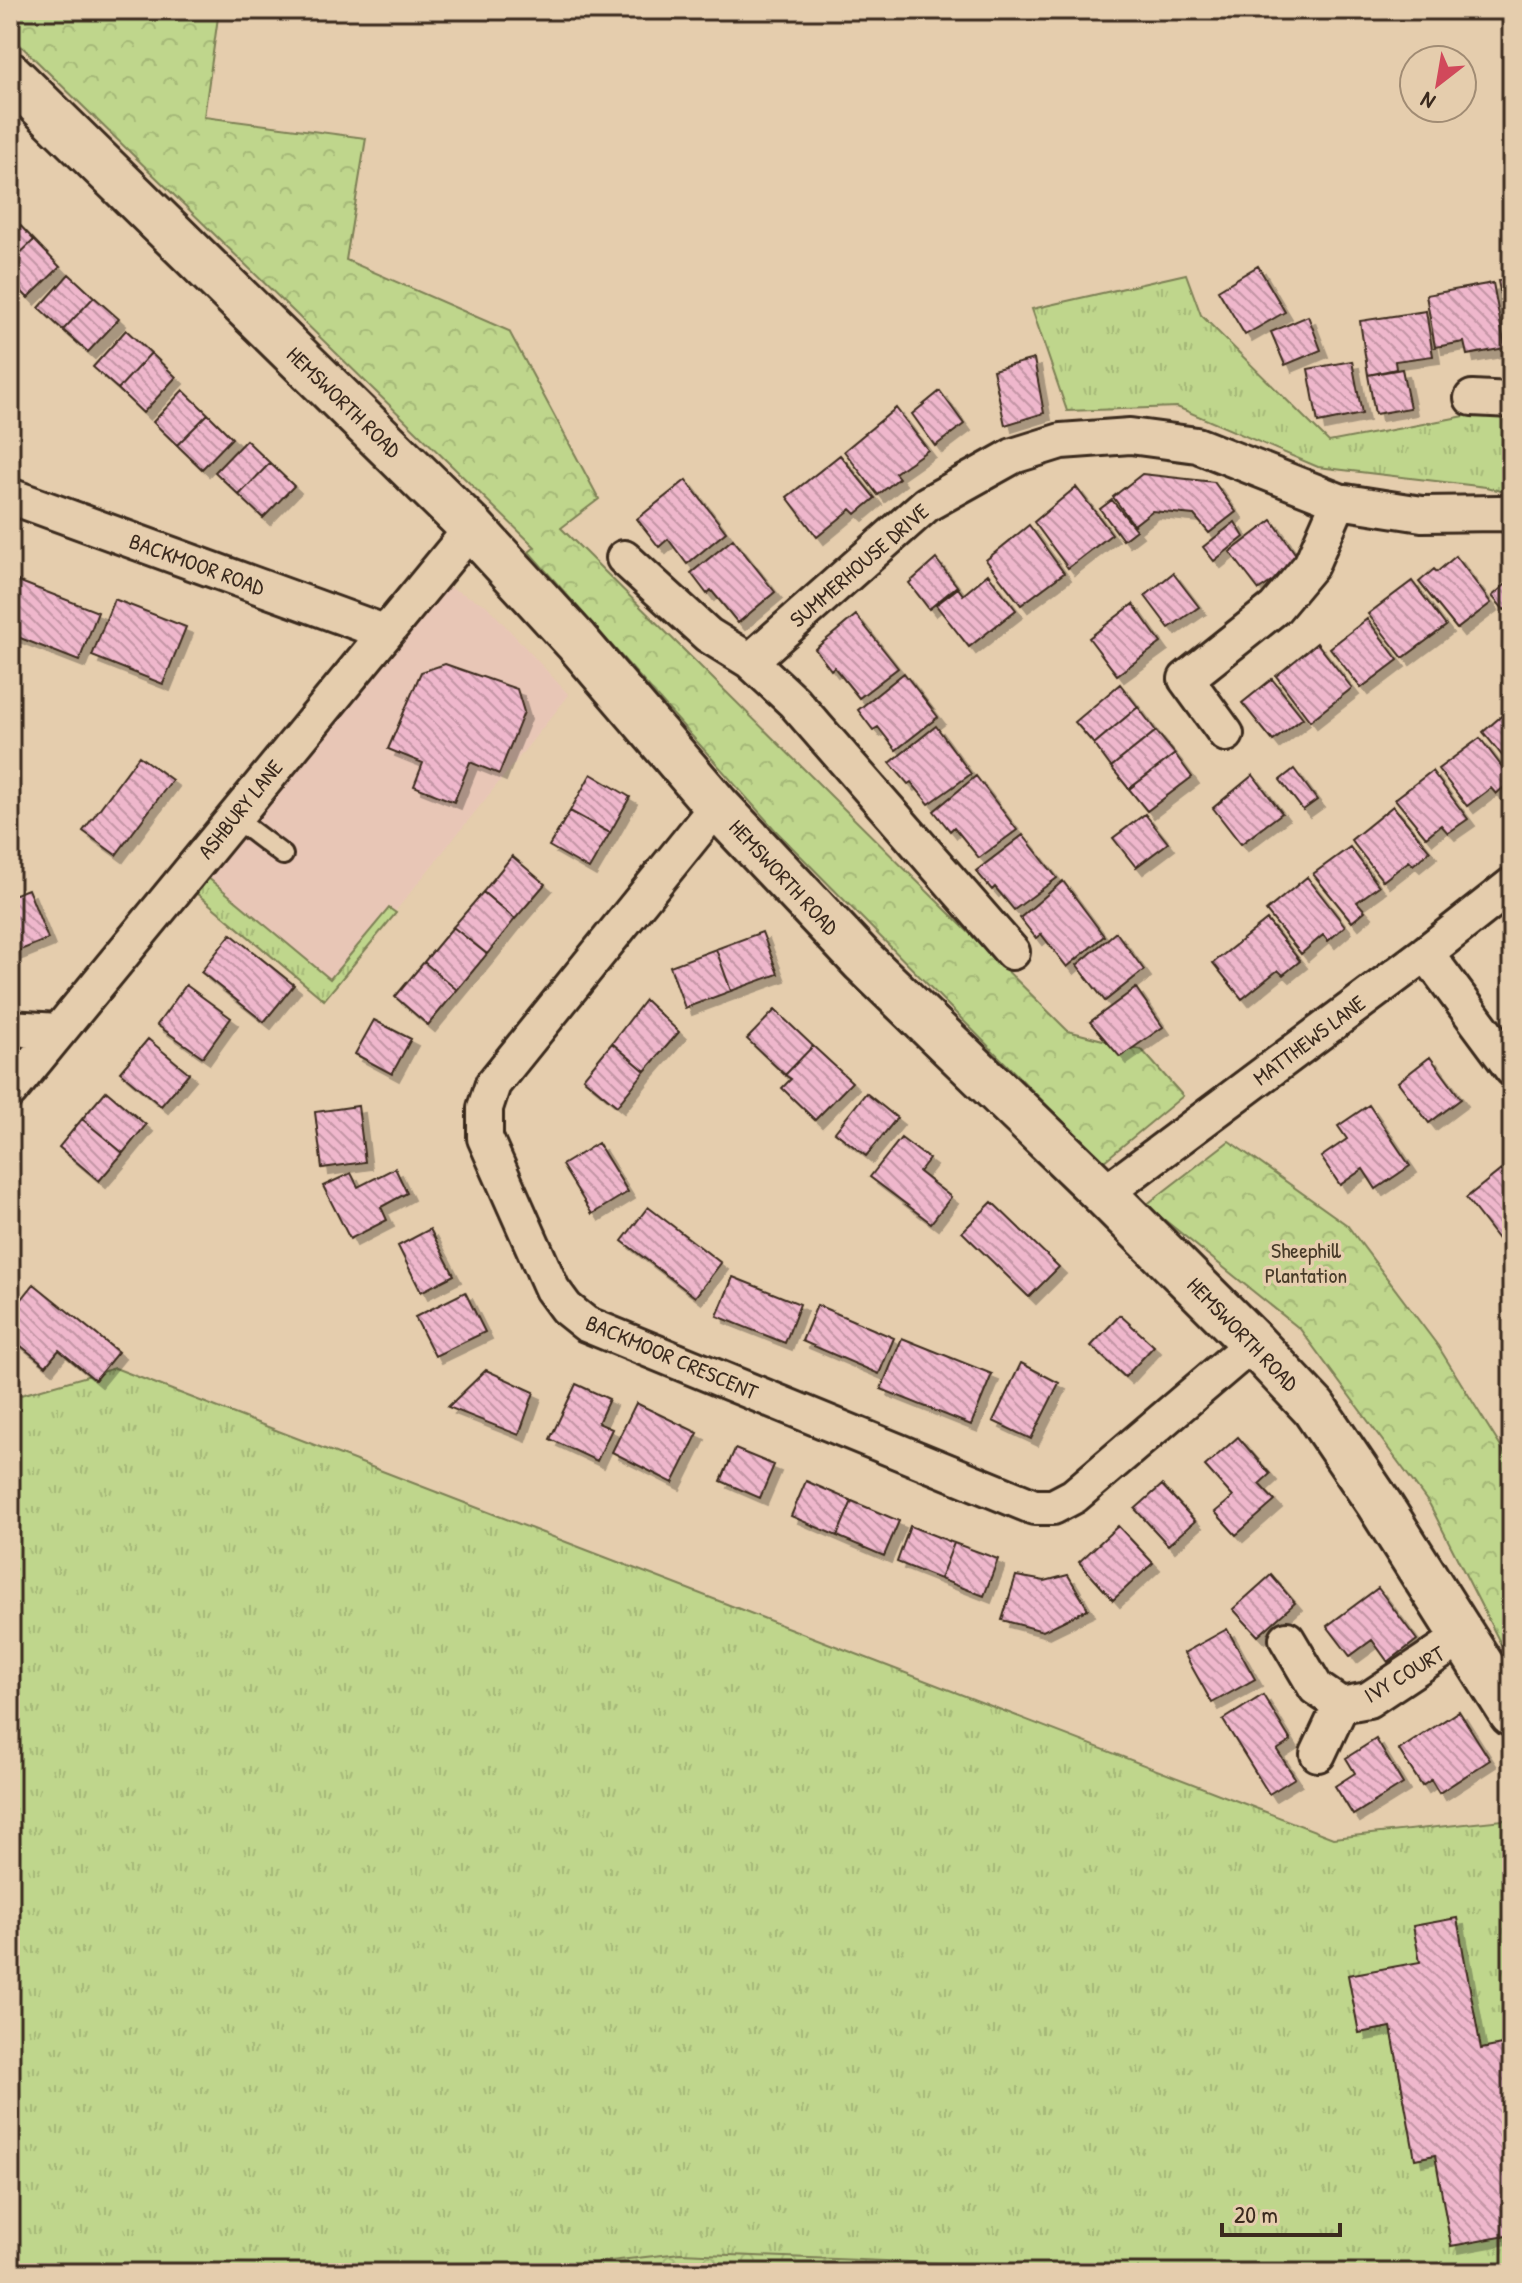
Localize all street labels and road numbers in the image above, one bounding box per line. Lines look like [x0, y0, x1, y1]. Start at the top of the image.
street label: HEMSWORTH ROAD [280, 340, 408, 465]
street label: SUMMERHOUSE DRIVE [783, 496, 935, 634]
street label: BACKMOOR ROAD [125, 526, 269, 602]
street label: ASHBURY LANE [191, 753, 289, 865]
street label: HEMSWORTH ROAD [723, 813, 846, 942]
street label: MATTHEWS LANE [1247, 988, 1372, 1092]
street label: HEMSWORTH ROAD [1181, 1270, 1306, 1398]
street label: BACKMOOR CRESCENT [582, 1307, 763, 1407]
street label: IVY COURT [1358, 1638, 1450, 1710]

